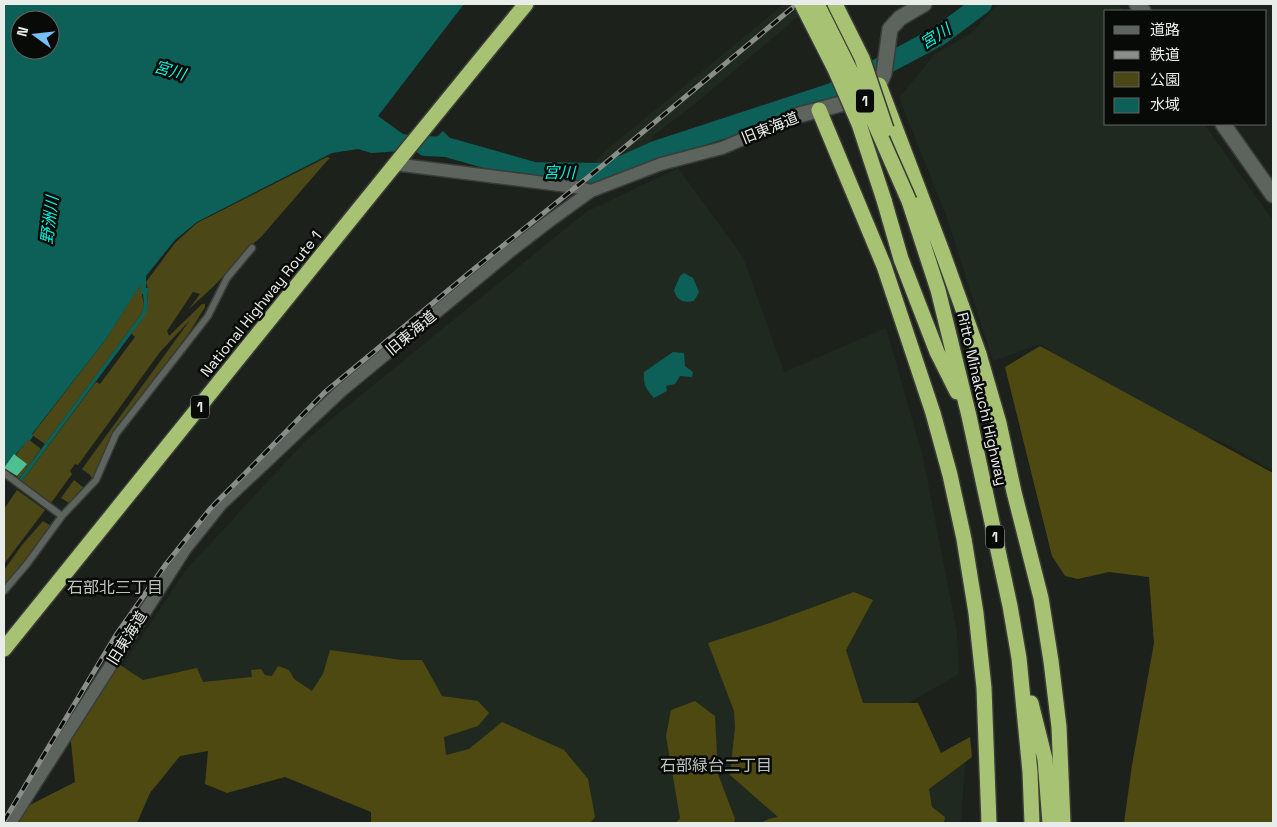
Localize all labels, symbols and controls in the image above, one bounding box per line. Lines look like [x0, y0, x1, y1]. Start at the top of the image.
north arrow [10, 10, 60, 60]
legend [1104, 10, 1267, 125]
water label: 宮川 [916, 18, 956, 54]
text: 道路 [1150, 20, 1180, 39]
text: N [13, 25, 32, 39]
text: 鉄道 [1150, 45, 1180, 64]
water label: 宮川 [152, 56, 190, 86]
text: 公園 [1150, 70, 1180, 89]
road number: 1 [856, 90, 874, 112]
text: 水域 [1150, 95, 1180, 114]
street label: 旧東海道 [738, 107, 801, 148]
water label: 宮川 [543, 162, 577, 183]
water label: 野洲川 [36, 193, 63, 245]
street label: National Highway Route 1 [196, 227, 325, 381]
street label: 旧東海道 [382, 306, 440, 359]
street label: Ritto Minakuchi Highway [953, 310, 1012, 487]
road number: 1 [191, 396, 209, 418]
road number: 1 [986, 526, 1004, 548]
district label: 石部北三丁目 [67, 577, 163, 598]
street label: 旧東海道 [103, 607, 151, 668]
district label: 石部緑台二丁目 [660, 755, 772, 776]

